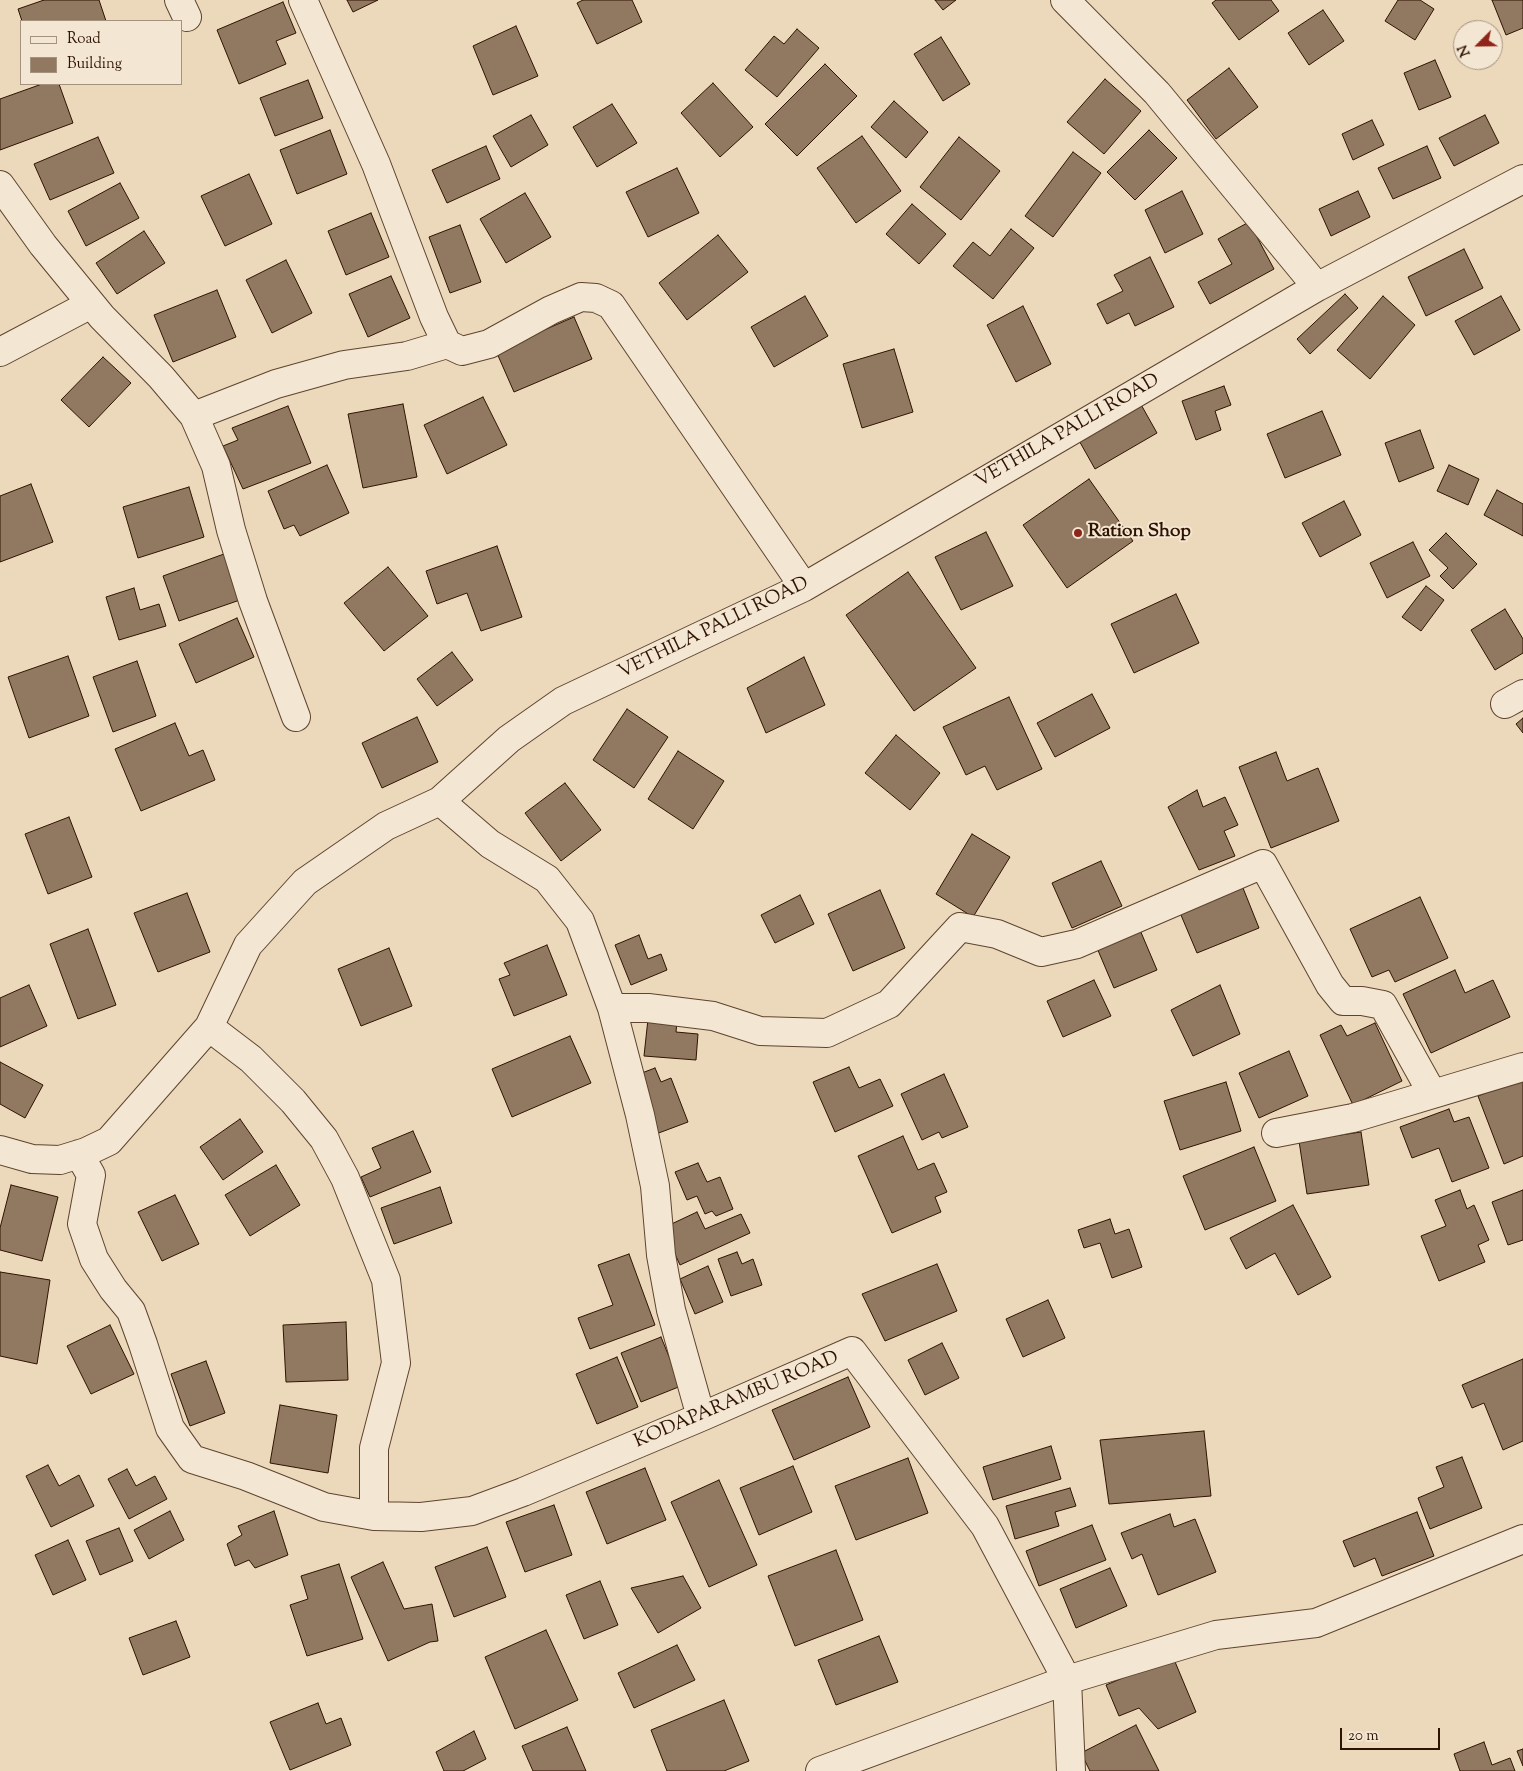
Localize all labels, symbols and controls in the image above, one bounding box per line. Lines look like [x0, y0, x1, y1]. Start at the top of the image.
legend [20, 20, 182, 85]
north arrow [1453, 20, 1503, 70]
text: Road [67, 29, 101, 50]
text: N [1454, 41, 1477, 60]
text: Building [67, 54, 122, 75]
street label: VETHILA PALLI ROAD [972, 370, 1164, 494]
place label: Ration Shop [1088, 522, 1191, 544]
marker: Ration Shop [1072, 527, 1084, 539]
street label: VETHILA PALLI ROAD [615, 573, 813, 685]
street label: KODAPARAMBU ROAD [631, 1348, 843, 1454]
scale bar [1343, 1718, 1443, 1750]
text: 20 m [1348, 1726, 1379, 1747]

